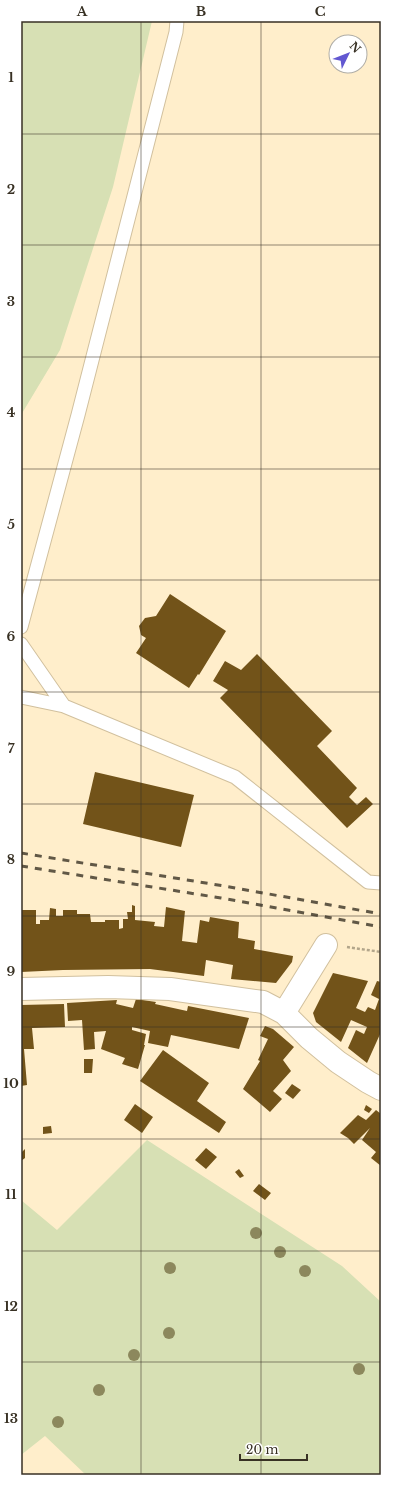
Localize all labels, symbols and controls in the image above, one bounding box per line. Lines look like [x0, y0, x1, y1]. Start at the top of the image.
text: A [76, 3, 88, 20]
text: B [196, 3, 206, 20]
text: C [315, 3, 326, 20]
north arrow [328, 34, 368, 74]
text: N [347, 39, 364, 56]
text: 1 [8, 69, 14, 86]
text: 2 [7, 181, 15, 198]
text: 3 [7, 293, 15, 310]
text: 4 [7, 404, 16, 421]
text: 5 [7, 516, 15, 533]
text: 6 [7, 628, 16, 645]
text: 7 [8, 740, 15, 757]
text: 8 [7, 851, 15, 868]
text: 9 [7, 963, 16, 980]
text: 10 [3, 1075, 19, 1092]
text: 11 [5, 1186, 17, 1203]
text: 12 [4, 1298, 18, 1315]
text: 13 [4, 1410, 18, 1427]
scale bar [240, 1436, 307, 1462]
text: 20 m [246, 1442, 278, 1457]

